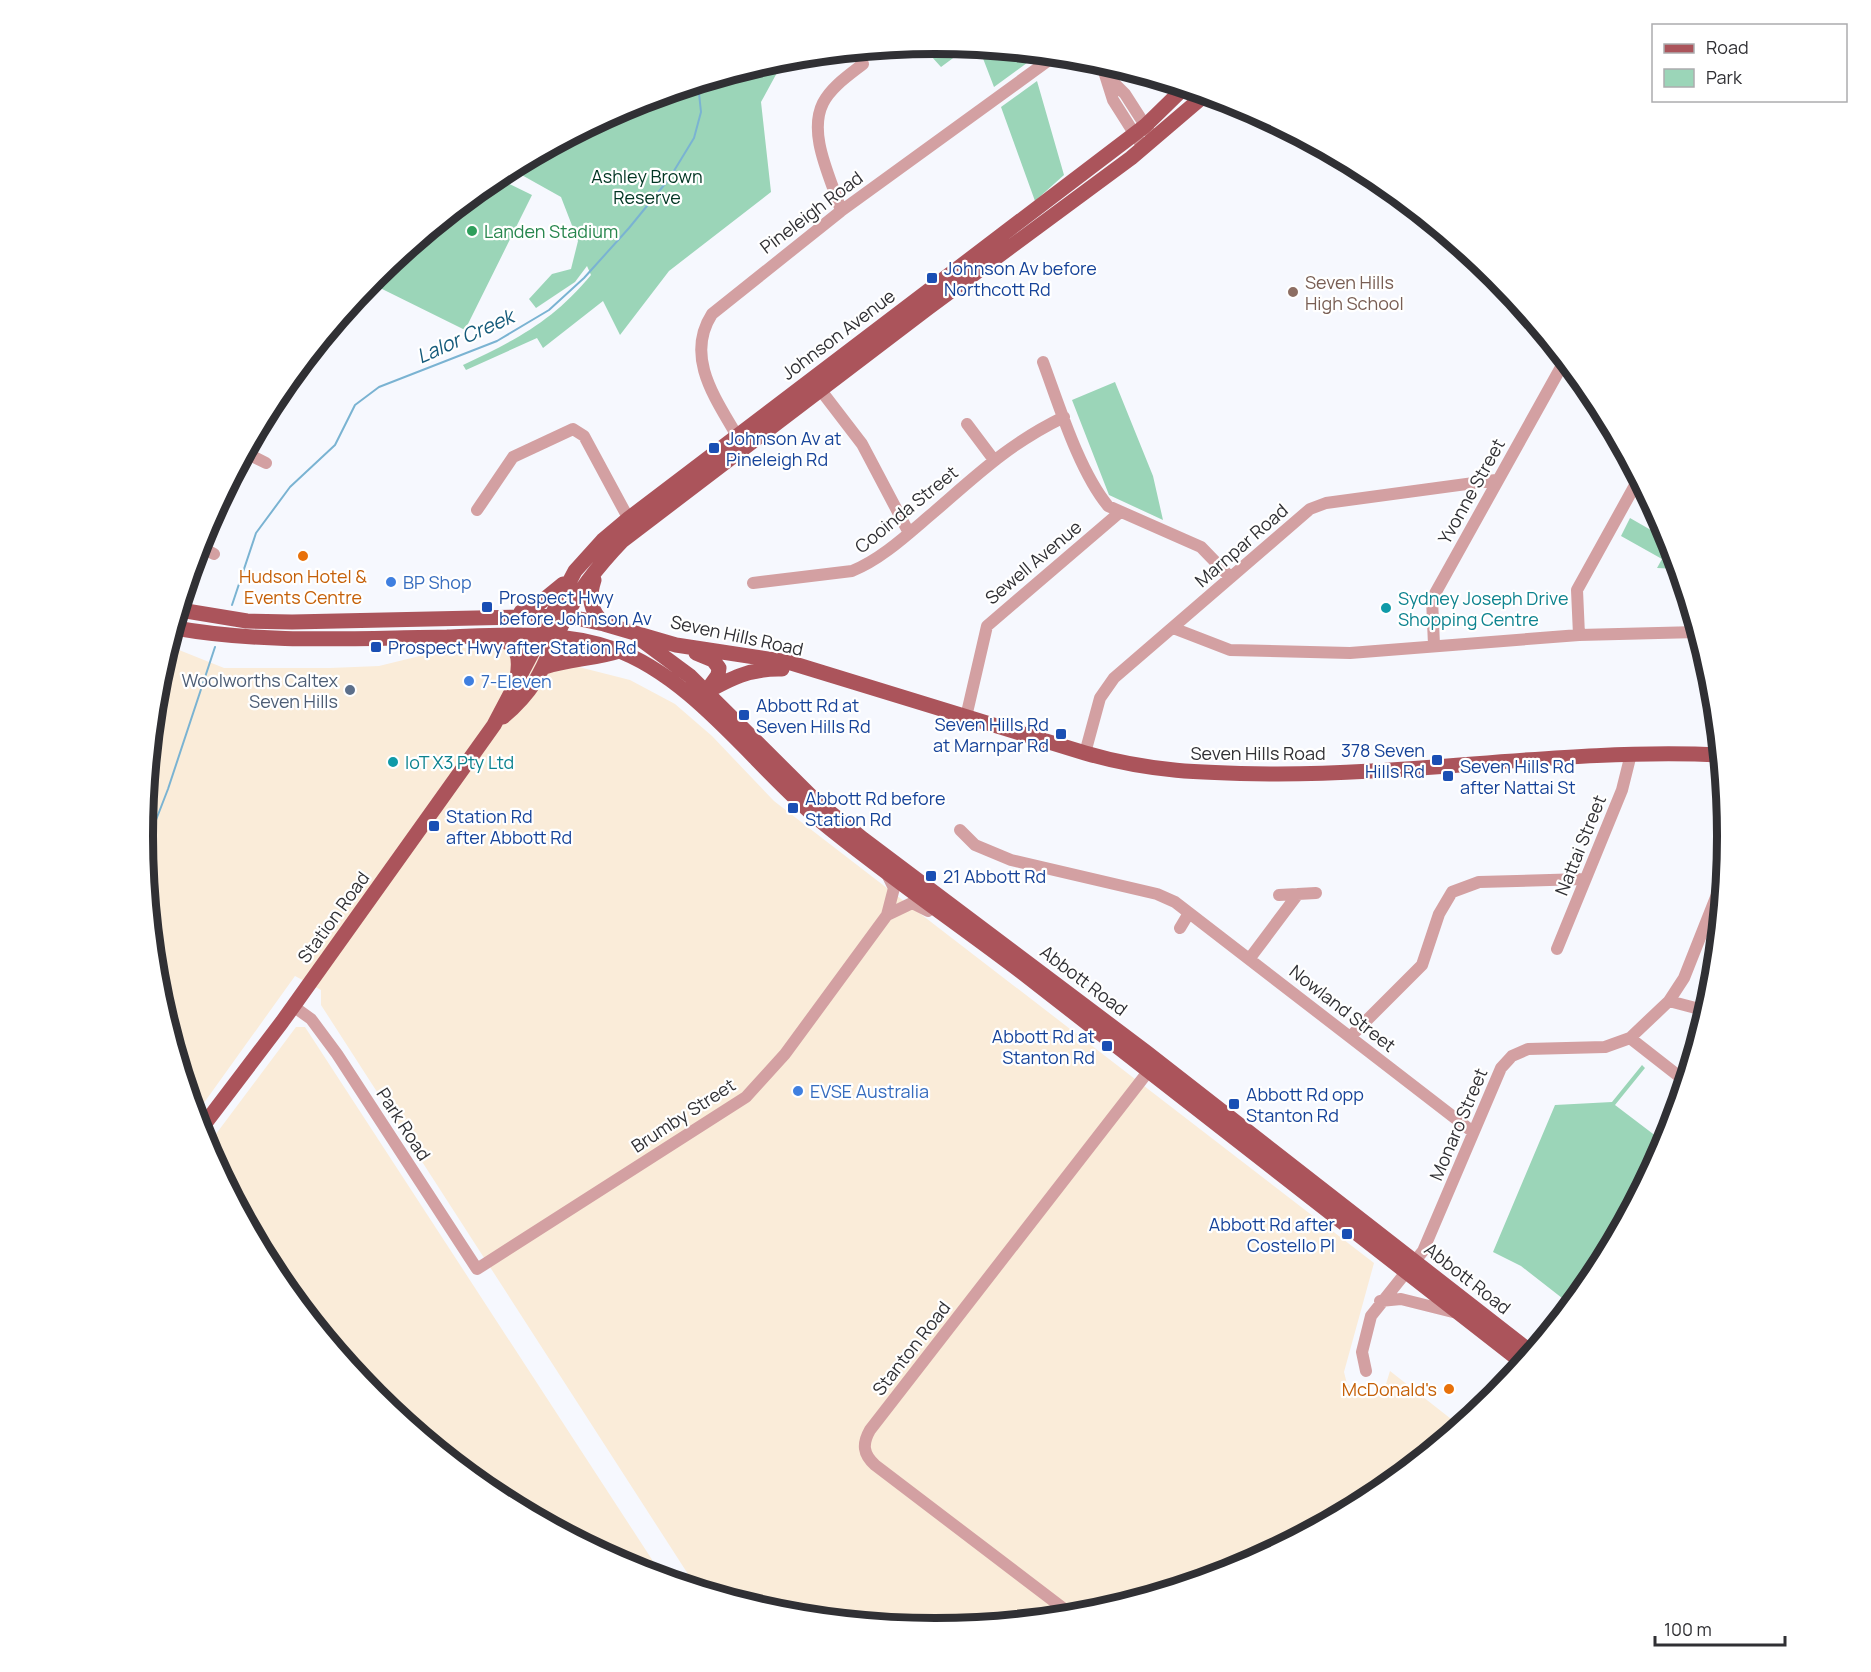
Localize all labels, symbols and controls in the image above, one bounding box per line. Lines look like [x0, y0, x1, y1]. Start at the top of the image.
legend [1652, 24, 1847, 102]
text: Road [1706, 35, 1749, 59]
text: Park [1706, 65, 1743, 89]
park label: Ashley Brown Reserve [591, 164, 703, 209]
street label: Pineleigh Road [755, 165, 867, 259]
place label: Landen Stadium [484, 219, 618, 243]
marker: Landen Stadium [465, 224, 479, 238]
place label: Johnson Av before Northcott Rd [944, 256, 1097, 301]
place label: Seven Hills High School [1305, 270, 1404, 315]
marker: Johnson Av before Northcott Rd [925, 271, 939, 285]
street label: Johnson Avenue [776, 283, 900, 385]
marker: Seven Hills High School [1286, 285, 1300, 299]
water label: Lalor Creek [412, 301, 521, 369]
place label: Johnson Av at Pineleigh Rd [726, 426, 841, 471]
street label: Yvonne Street [1432, 434, 1510, 548]
marker: Johnson Av at Pineleigh Rd [707, 441, 721, 455]
street label: Cooinda Street [849, 460, 963, 558]
street label: Marnpar Road [1189, 498, 1293, 592]
street label: Sewell Avenue [980, 515, 1086, 609]
marker: Hudson Hotel & Events Centre [296, 549, 310, 563]
place label: Hudson Hotel & Events Centre [239, 564, 367, 609]
place label: BP Shop [403, 570, 472, 594]
marker: BP Shop [384, 575, 398, 589]
place label: Prospect Hwy before Johnson Av [499, 585, 652, 630]
place label: Sydney Joseph Drive Shopping Centre [1398, 586, 1568, 631]
marker: Prospect Hwy before Johnson Av [480, 600, 494, 614]
marker: Sydney Joseph Drive Shopping Centre [1379, 601, 1393, 615]
street label: Seven Hills Road [668, 609, 806, 661]
place label: Prospect Hwy after Station Rd [388, 635, 637, 659]
marker: Prospect Hwy after Station Rd [369, 640, 383, 654]
place label: Woolworths Caltex Seven Hills [182, 668, 338, 713]
place label: 7-Eleven [481, 669, 552, 693]
marker: 7-Eleven [462, 674, 476, 688]
marker: Woolworths Caltex Seven Hills [343, 683, 357, 697]
place label: Abbott Rd at Seven Hills Rd [756, 693, 871, 738]
marker: Abbott Rd at Seven Hills Rd [737, 708, 751, 722]
place label: Seven Hills Rd at Marnpar Rd [933, 712, 1049, 757]
marker: Seven Hills Rd at Marnpar Rd [1054, 727, 1068, 741]
place label: 378 Seven Hills Rd [1341, 738, 1425, 783]
street label: Seven Hills Road [1190, 741, 1326, 765]
place label: IoT X3 Pty Ltd [405, 750, 514, 774]
marker: 378 Seven Hills Rd [1430, 753, 1444, 767]
place label: Seven Hills Rd after Nattai St [1460, 754, 1576, 799]
marker: IoT X3 Pty Ltd [386, 755, 400, 769]
marker: Seven Hills Rd after Nattai St [1441, 769, 1455, 783]
place label: Abbott Rd before Station Rd [805, 786, 946, 831]
street label: Nattai Street [1549, 791, 1611, 899]
marker: Abbott Rd before Station Rd [786, 801, 800, 815]
place label: Station Rd after Abbott Rd [446, 804, 572, 849]
marker: Station Rd after Abbott Rd [427, 819, 441, 833]
place label: 21 Abbott Rd [943, 864, 1046, 888]
street label: Station Road [292, 867, 374, 967]
marker: 21 Abbott Rd [924, 869, 938, 883]
street label: Abbott Road [1036, 939, 1132, 1021]
street label: Nowland Street [1285, 959, 1401, 1057]
place label: Abbott Rd at Stanton Rd [992, 1024, 1095, 1069]
marker: Abbott Rd at Stanton Rd [1100, 1039, 1114, 1053]
street label: Monaro Street [1424, 1064, 1492, 1184]
street label: Brumby Street [626, 1072, 740, 1158]
place label: EVSE Australia [810, 1079, 929, 1103]
place label: Abbott Rd opp Stanton Rd [1246, 1082, 1364, 1127]
street label: Park Road [372, 1083, 436, 1165]
marker: EVSE Australia [791, 1084, 805, 1098]
marker: Abbott Rd opp Stanton Rd [1227, 1097, 1241, 1111]
place label: Abbott Rd after Costello Pl [1209, 1212, 1336, 1257]
marker: Abbott Rd after Costello Pl [1340, 1227, 1354, 1241]
street label: Abbott Road [1420, 1237, 1516, 1319]
street label: Stanton Road [867, 1296, 955, 1400]
place label: McDonald's [1342, 1377, 1437, 1401]
marker: McDonald's [1442, 1382, 1456, 1396]
scale bar [1655, 1609, 1786, 1647]
text: 100 m [1664, 1617, 1712, 1641]

